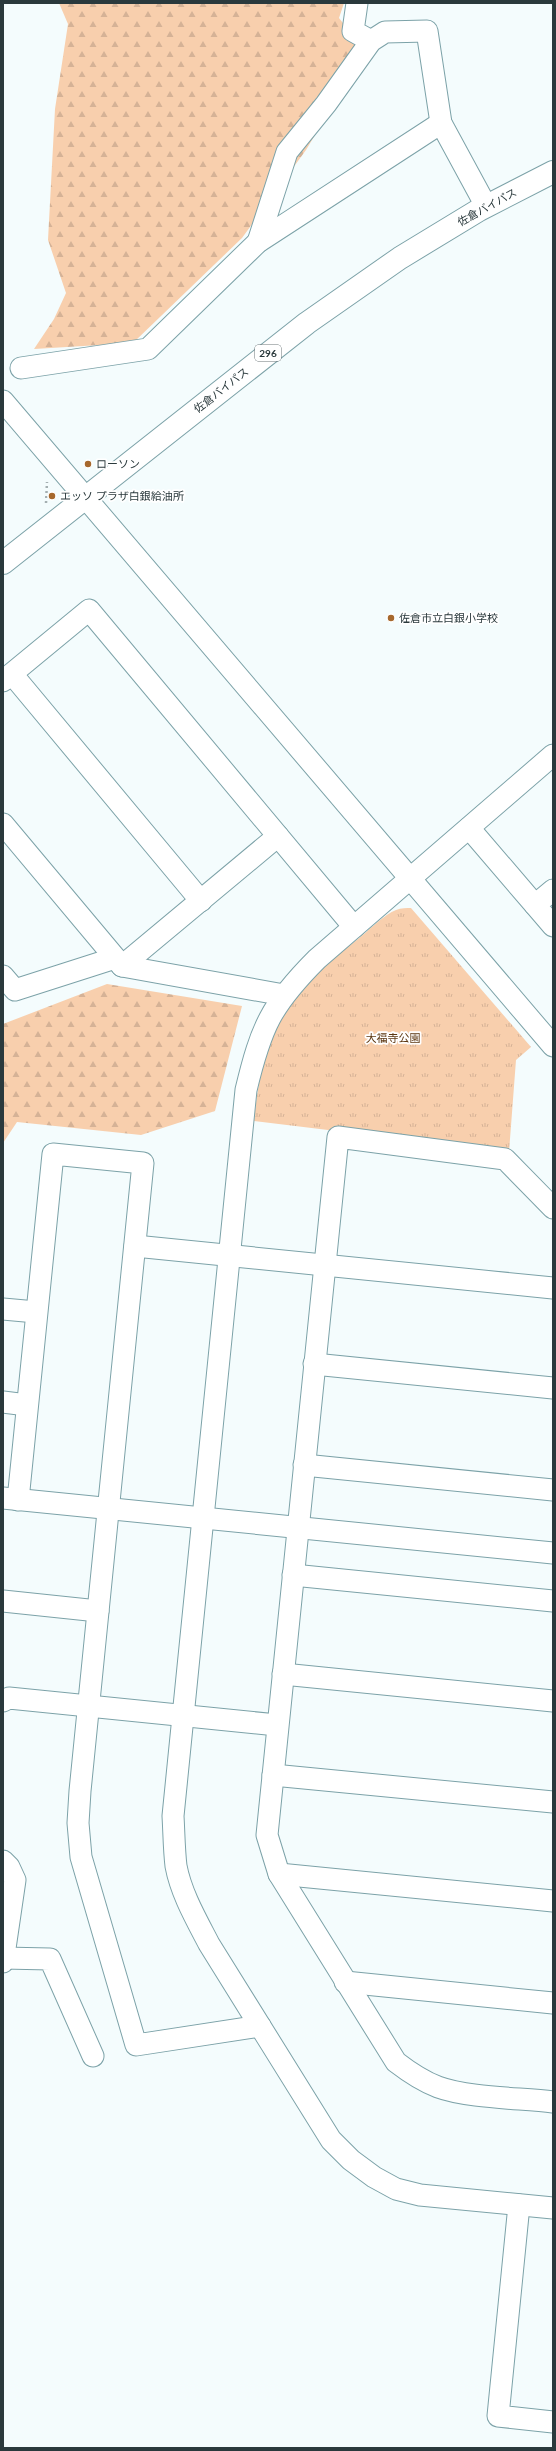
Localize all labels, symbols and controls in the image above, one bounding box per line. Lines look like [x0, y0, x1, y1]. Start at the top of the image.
street label: 佐倉バイパス [455, 185, 519, 228]
road number: 296 [255, 345, 281, 361]
street label: 佐倉バイパス [191, 364, 251, 415]
place label: ローソン [96, 457, 140, 470]
marker: ローソン [83, 459, 93, 469]
place label: エッソ プラザ白銀給油所 [60, 489, 185, 502]
marker: エッソ プラザ白銀給油所 [47, 491, 57, 501]
place label: 佐倉市立白銀小学校 [399, 611, 498, 624]
marker: 佐倉市立白銀小学校 [386, 613, 396, 623]
park label: 大福寺公園 [366, 1031, 421, 1044]

